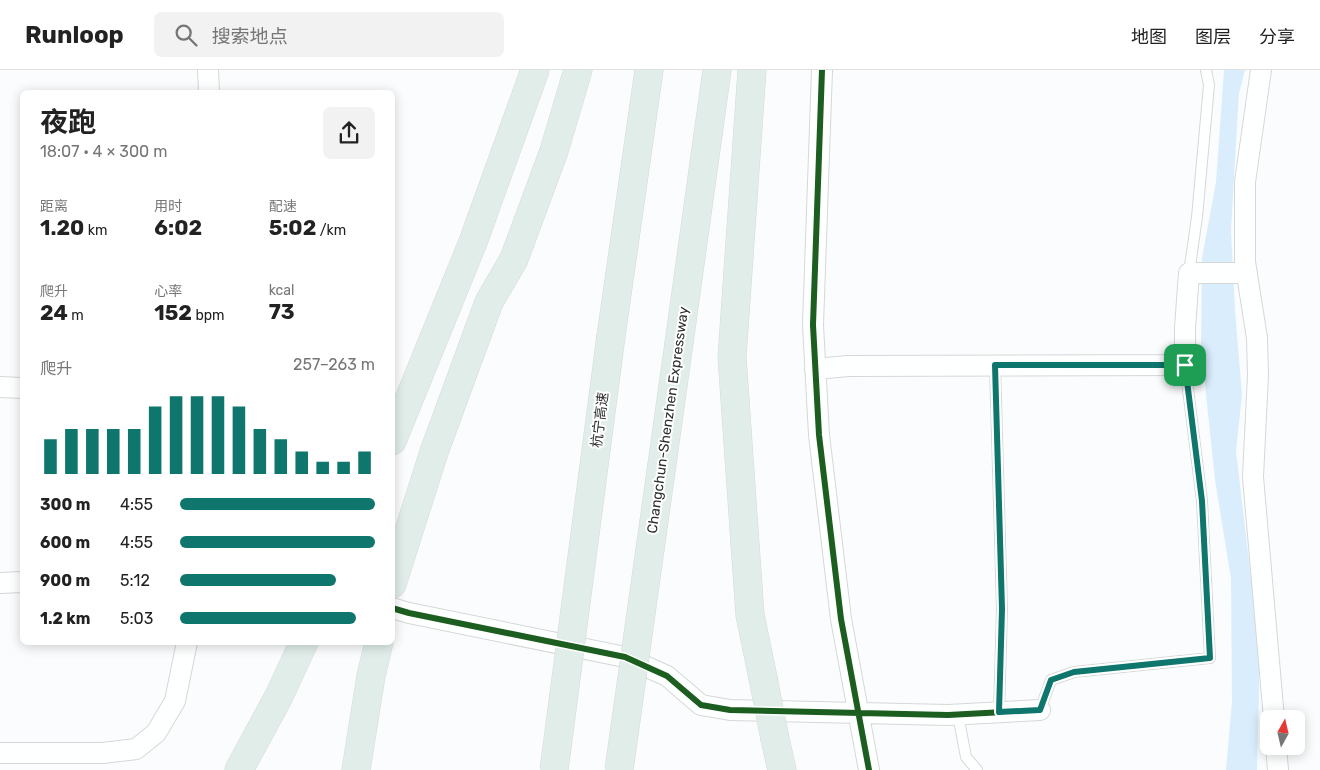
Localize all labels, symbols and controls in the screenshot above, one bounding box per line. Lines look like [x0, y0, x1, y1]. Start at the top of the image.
search box [154, 12, 504, 57]
text: Runloop [25, 21, 124, 49]
icon: search [172, 21, 200, 49]
text: 搜索地点 [212, 25, 288, 48]
text: 地图 [1131, 26, 1167, 48]
text: 图层 [1195, 26, 1231, 48]
text: 分享 [1259, 26, 1295, 48]
text: 夜跑 [40, 106, 96, 139]
button: share [323, 107, 375, 159]
text: 18:07 · 4 × 300 m [40, 142, 167, 161]
text: 距离 [40, 198, 68, 215]
text: 用时 [154, 198, 182, 215]
text: 配速 [269, 198, 297, 215]
text: 1.20 [40, 215, 84, 240]
text: 6:02 [154, 215, 202, 240]
text: 5:02 [269, 215, 316, 240]
text: km [84, 222, 107, 239]
text: /km [316, 222, 346, 239]
text: kcal [269, 282, 294, 299]
text: 爬升 [40, 283, 68, 300]
text: 心率 [154, 283, 182, 300]
text: 73 [269, 299, 295, 324]
text: 24 [40, 300, 68, 325]
text: 152 [154, 300, 192, 325]
street label: Changchun-Shenzhen Expressway [644, 305, 692, 535]
text: m [68, 307, 84, 324]
text: bpm [192, 307, 225, 324]
pin [1164, 344, 1206, 386]
icon: arrive [1171, 351, 1199, 379]
text: 257–263 m [293, 355, 375, 374]
text: 爬升 [40, 359, 72, 378]
street label: 杭宁高速 [588, 391, 612, 449]
text: 300 m [40, 495, 90, 514]
text: 4:55 [120, 495, 153, 514]
text: 600 m [40, 533, 90, 552]
text: 4:55 [120, 533, 153, 552]
text: 900 m [40, 571, 90, 590]
text: 5:12 [120, 571, 150, 590]
text: 1.2 km [40, 609, 90, 628]
text: 5:03 [120, 609, 153, 628]
north arrow [1260, 710, 1305, 755]
map controls [1260, 710, 1305, 755]

